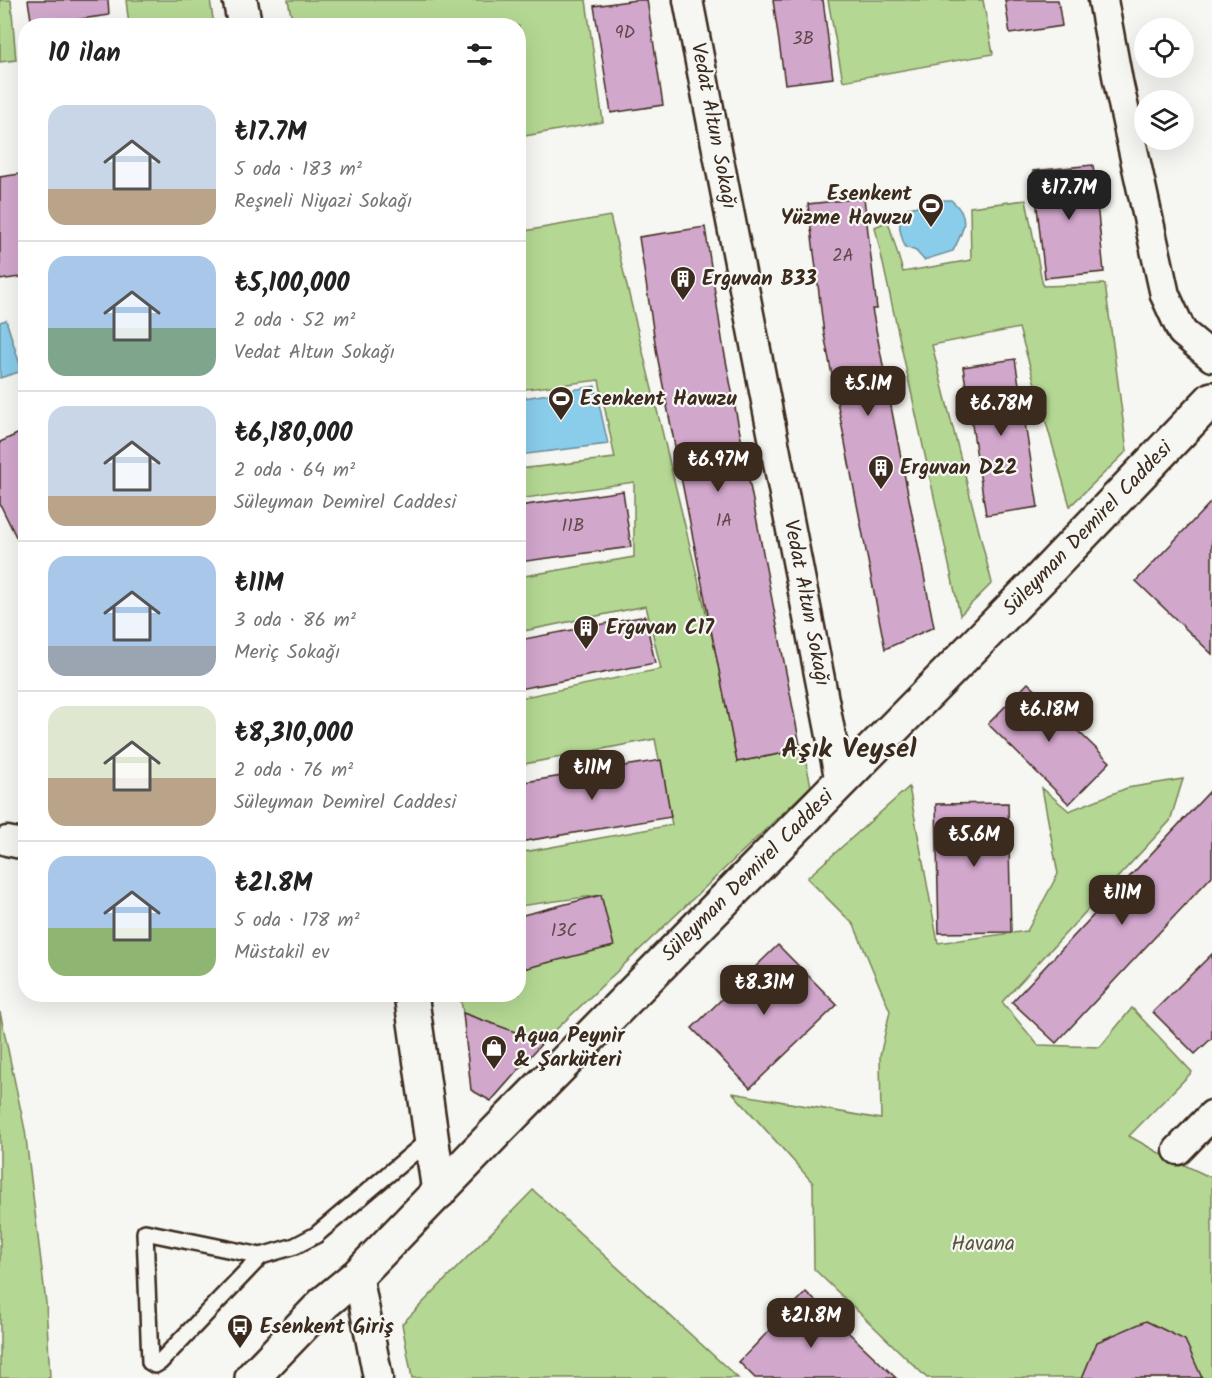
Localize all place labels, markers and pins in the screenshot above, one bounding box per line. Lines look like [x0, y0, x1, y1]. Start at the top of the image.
pin: ₺17.7M [1020, 170, 1118, 221]
place label: Esenkent Yüzme Havuzu [781, 178, 913, 235]
sports icon: Esenkent Yüzme Havuzu [916, 191, 946, 229]
place label: Erguvan B33 [702, 263, 817, 296]
building icon: Erguvan B33 [668, 264, 698, 302]
pin: ₺5.1M [826, 366, 910, 417]
place label: Esenkent Havuzu [580, 383, 738, 416]
sports icon: Esenkent Havuzu [546, 384, 576, 422]
pin: ₺6.78M [952, 386, 1050, 437]
pin: ₺6.97M [669, 442, 767, 493]
place label: Erguvan D22 [900, 452, 1017, 485]
building icon: Erguvan D22 [866, 453, 896, 491]
place label: Erguvan C17 [606, 612, 715, 645]
building icon: Erguvan C17 [571, 613, 601, 651]
pin: ₺6.18M [1000, 692, 1098, 743]
pin: ₺11M [556, 750, 628, 801]
pin: ₺5.6M [932, 817, 1016, 868]
pin: ₺11M [1086, 875, 1158, 926]
pin: ₺8.31M [715, 965, 813, 1016]
place label: Aqua Peynir & Şarküteri [514, 1020, 626, 1077]
shop icon: Aqua Peynir & Şarküteri [479, 1033, 509, 1071]
pin: ₺21.8M [762, 1298, 860, 1349]
place label: Esenkent Giriş [260, 1311, 394, 1344]
bus stop icon: Esenkent Giriş [225, 1312, 255, 1350]

